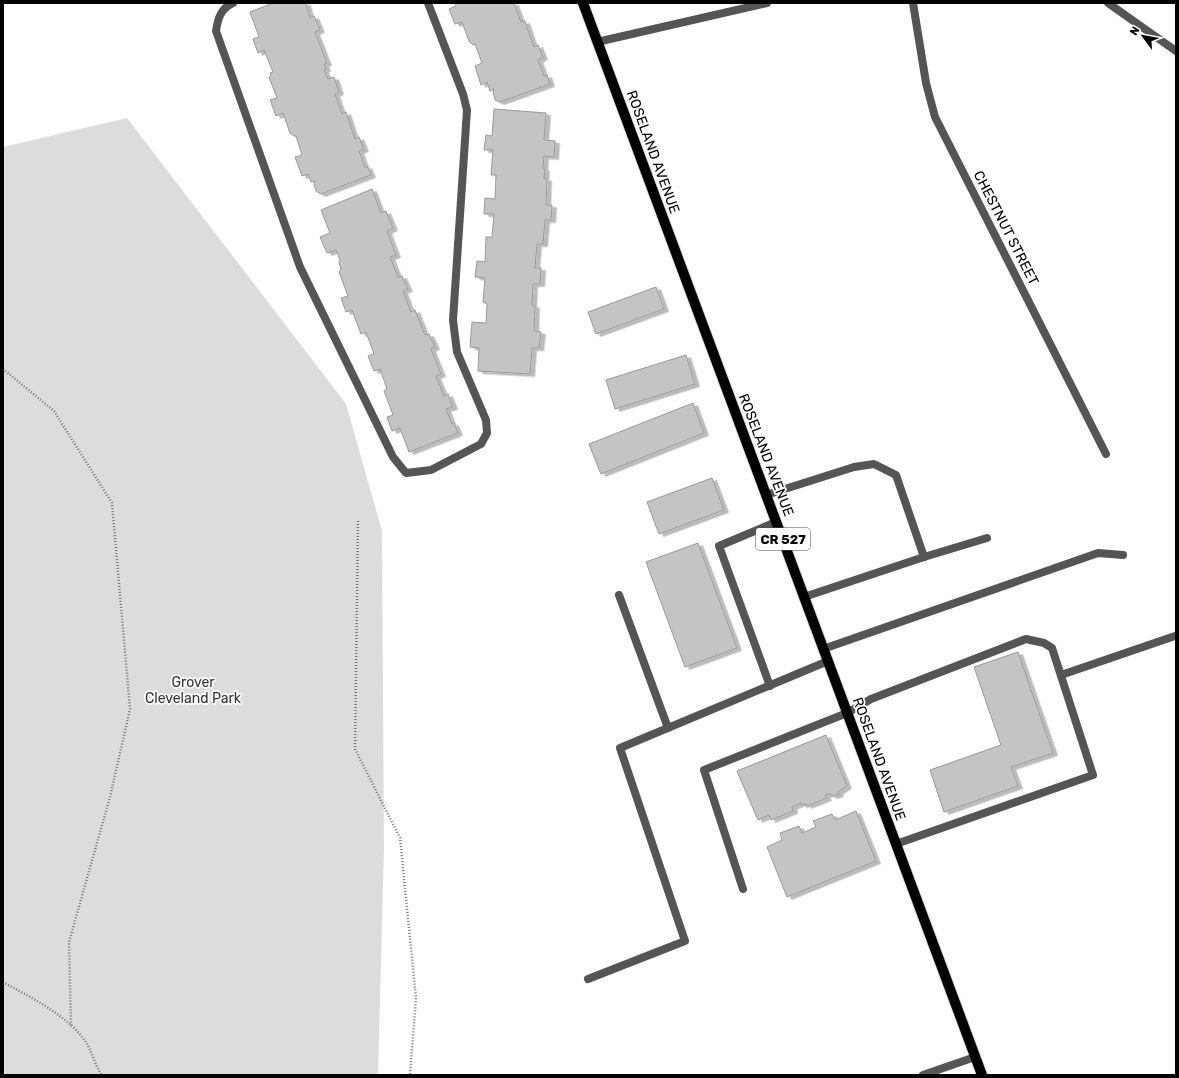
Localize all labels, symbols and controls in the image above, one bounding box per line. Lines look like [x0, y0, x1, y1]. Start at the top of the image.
north arrow [1123, 16, 1163, 56]
text: N [1127, 24, 1143, 38]
street label: ROSELAND AVENUE [623, 88, 683, 216]
street label: CHESTNUT STREET [970, 168, 1042, 288]
street label: ROSELAND AVENUE [735, 391, 797, 519]
road number: CR 527 [756, 528, 810, 550]
park label: Grover Cleveland Park [145, 674, 242, 707]
street label: ROSELAND AVENUE [849, 695, 909, 823]

